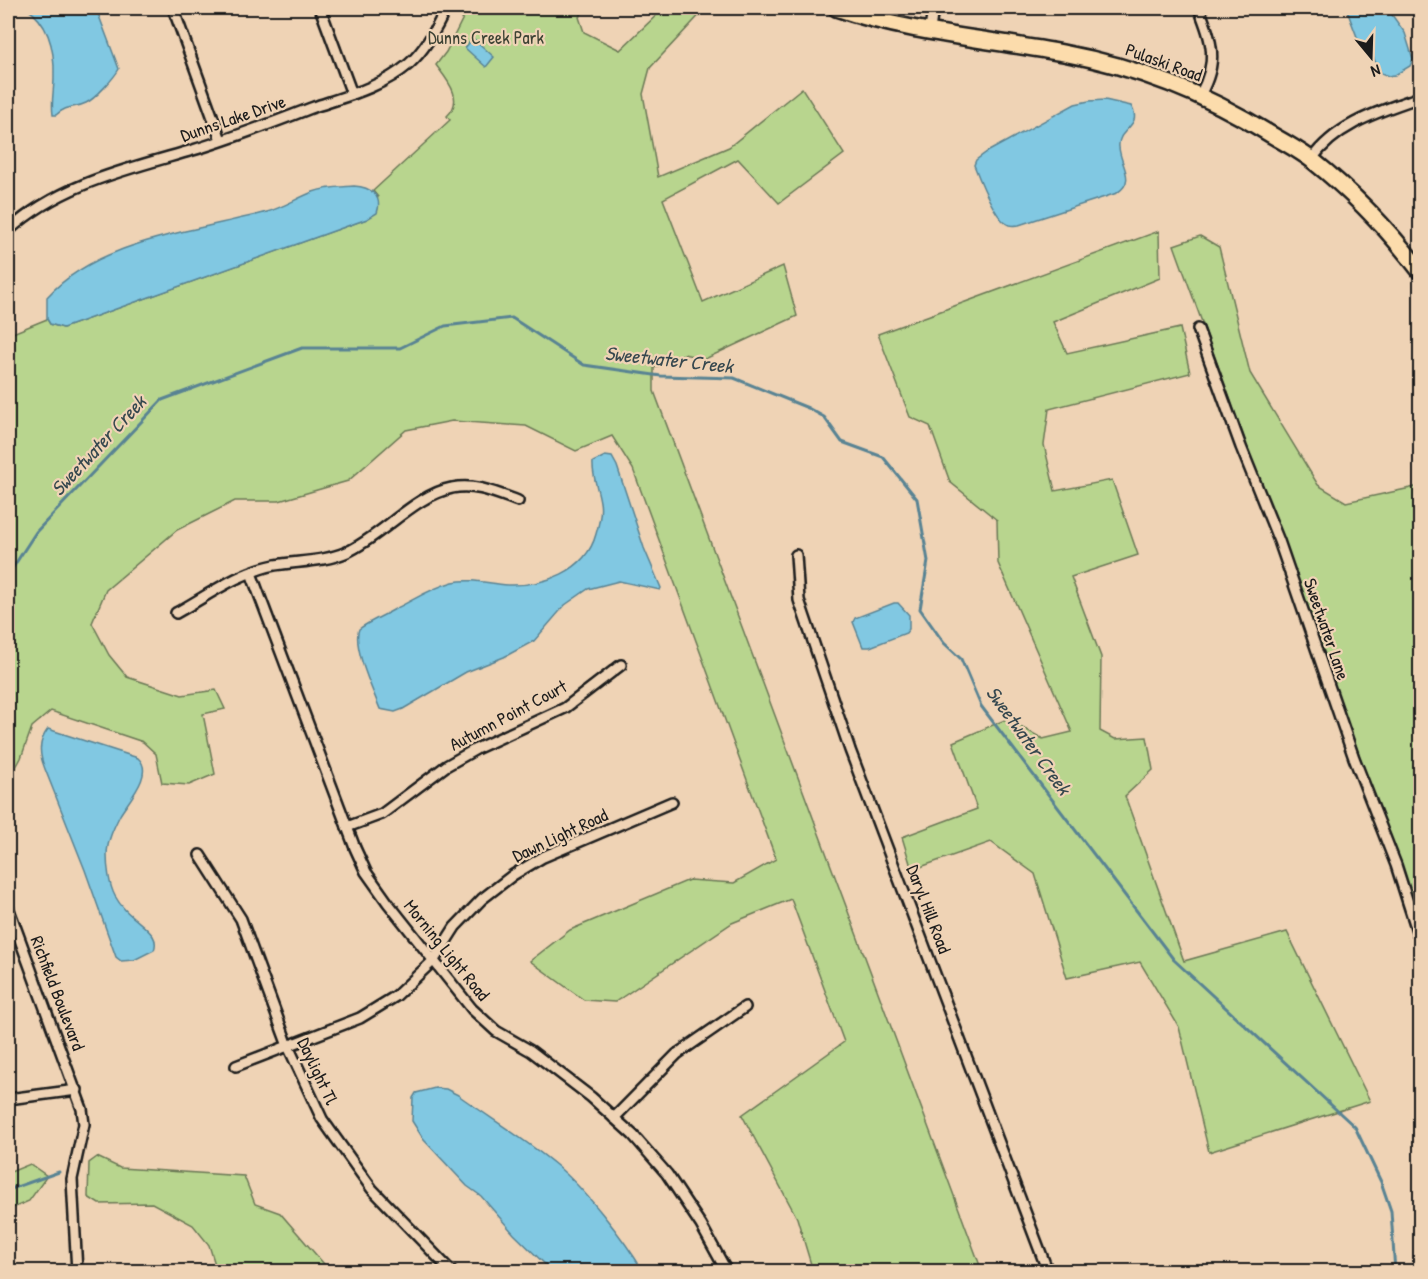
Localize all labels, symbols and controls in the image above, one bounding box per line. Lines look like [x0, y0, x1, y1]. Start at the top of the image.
park label: Dunns Creek Park [428, 25, 544, 50]
north arrow [1341, 27, 1401, 87]
street label: Pulaski Road [1122, 37, 1206, 87]
text: N [1368, 59, 1383, 83]
street label: Dunns Lake Drive [177, 88, 289, 148]
water label: Sweetwater Creek [604, 339, 736, 379]
water label: Sweetwater Creek [44, 388, 153, 501]
street label: Sweetwater Lane [1298, 575, 1356, 683]
street label: Autumn Point Court [445, 673, 572, 756]
water label: Sweetwater Creek [980, 680, 1079, 801]
street label: Dawn Light Road [508, 802, 612, 868]
street label: Daryl Hill Road [901, 861, 957, 957]
street label: Morning Light Road [398, 894, 496, 1006]
street label: Richfield Boulevard [25, 932, 91, 1054]
street label: Daylight Tl [292, 1033, 344, 1109]

